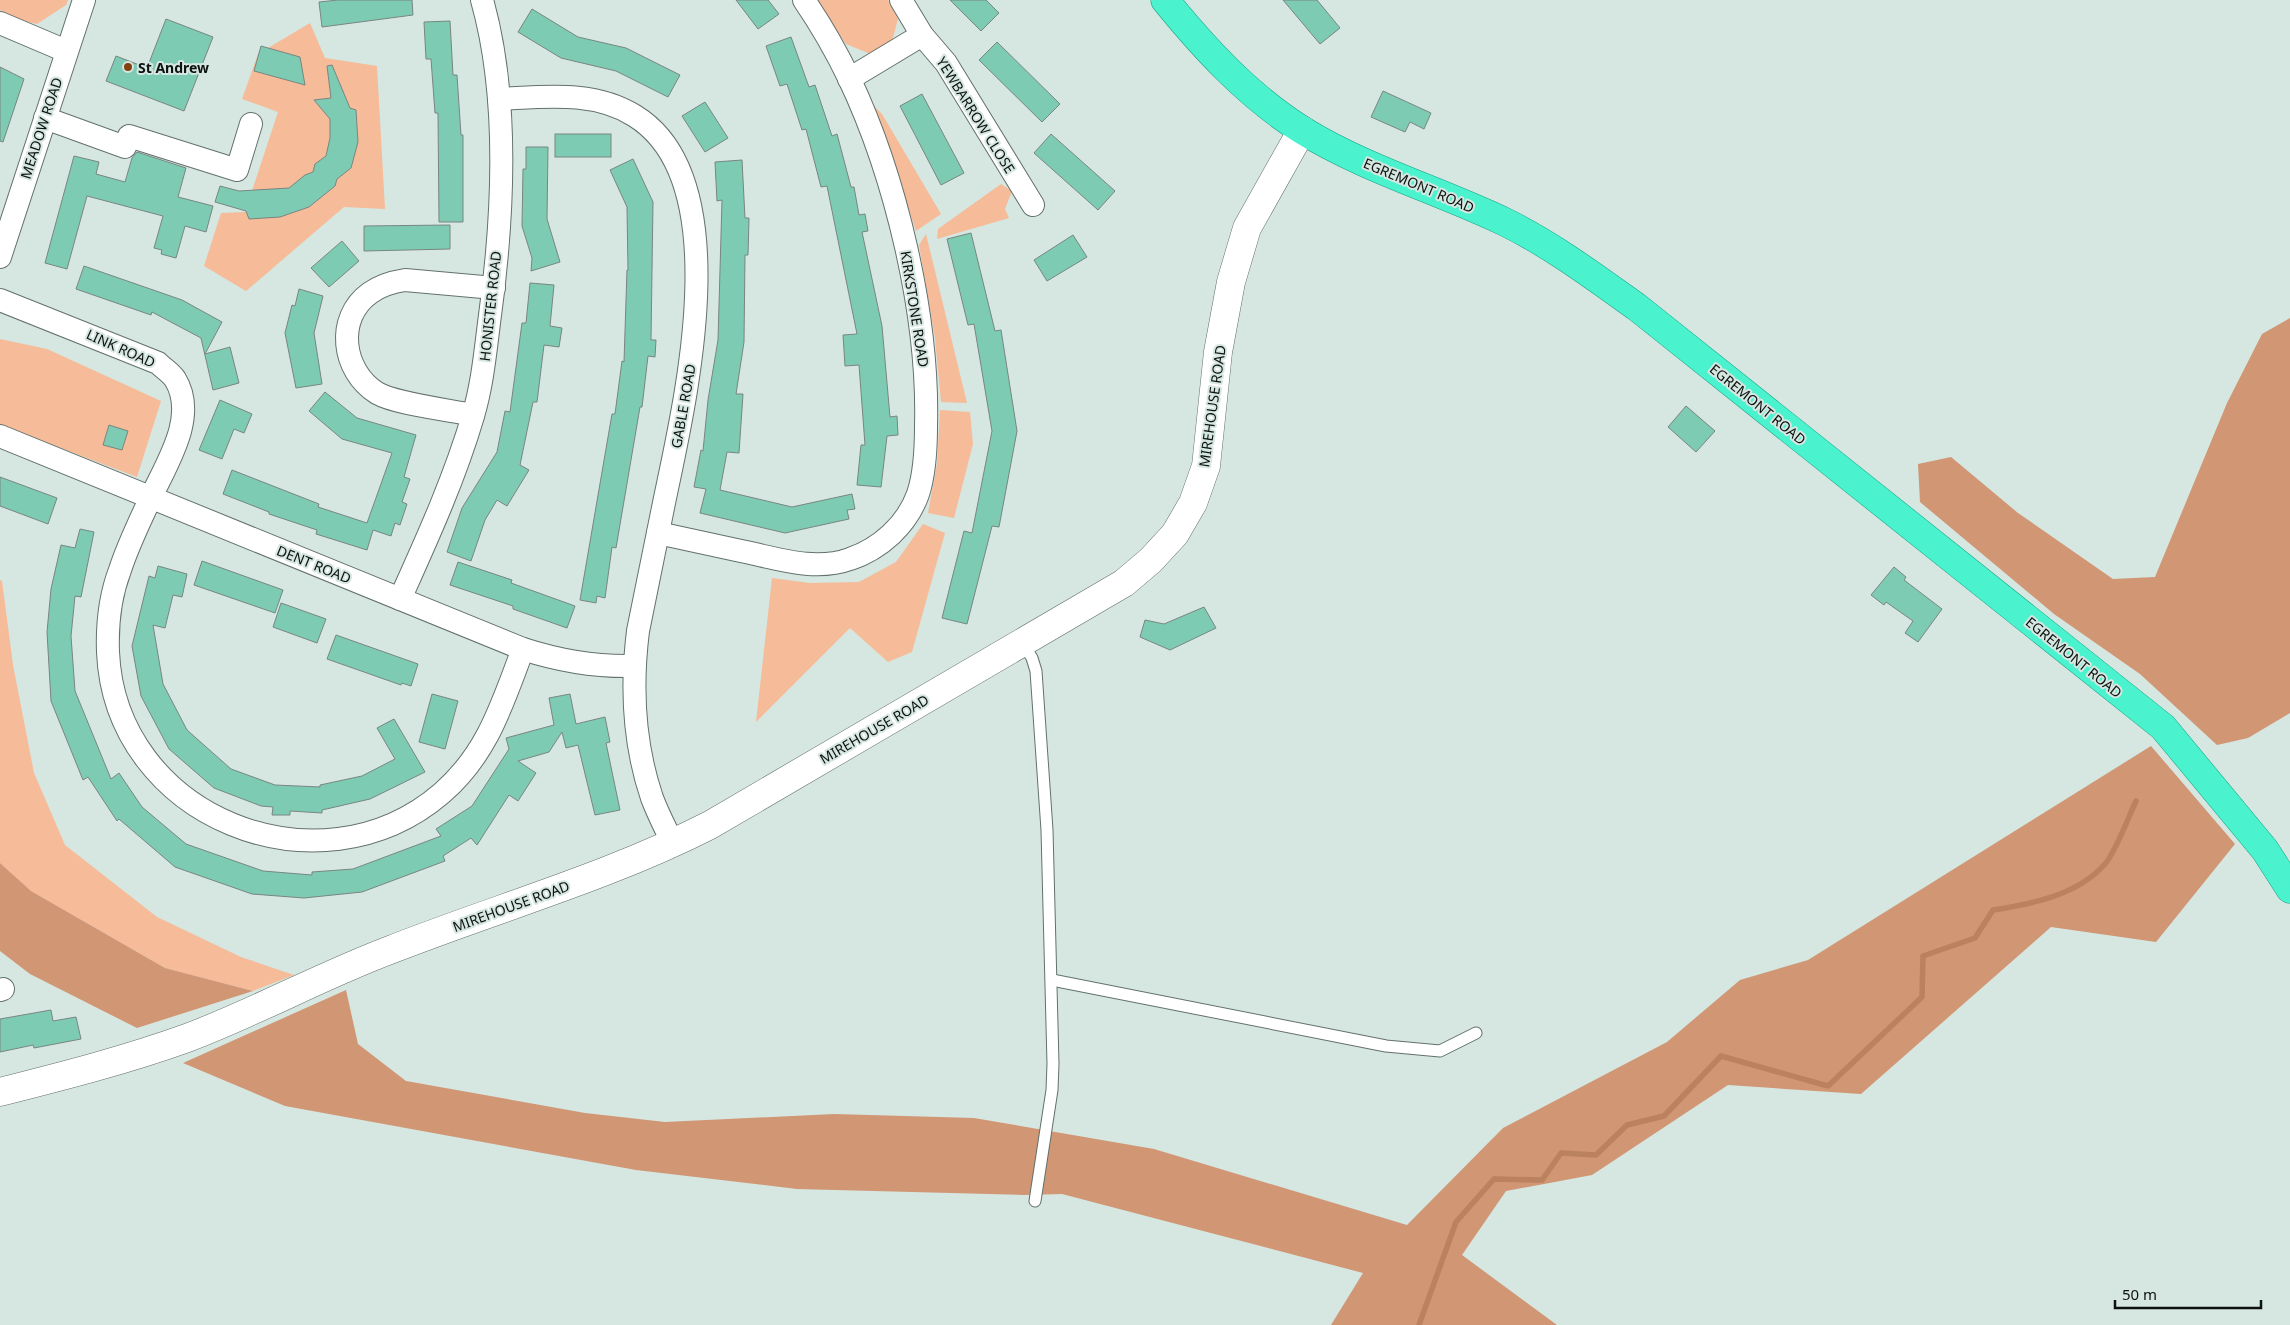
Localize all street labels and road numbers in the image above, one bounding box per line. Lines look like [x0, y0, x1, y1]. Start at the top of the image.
street label: YEWBARROW CLOSE [932, 53, 1020, 177]
street label: MEADOW ROAD [16, 75, 66, 181]
street label: EGREMONT ROAD [1361, 153, 1477, 217]
street label: KIRKSTONE ROAD [896, 249, 934, 369]
street label: HONISTER ROAD [475, 250, 505, 362]
street label: LINK ROAD [84, 324, 158, 372]
street label: MIREHOUSE ROAD [1194, 344, 1230, 468]
street label: EGREMONT ROAD [1706, 359, 1810, 449]
street label: GABLE ROAD [666, 362, 700, 450]
street label: DENT ROAD [274, 540, 354, 588]
street label: EGREMONT ROAD [2022, 612, 2126, 702]
street label: MIREHOUSE ROAD [816, 690, 932, 768]
street label: MIREHOUSE ROAD [450, 876, 572, 936]

